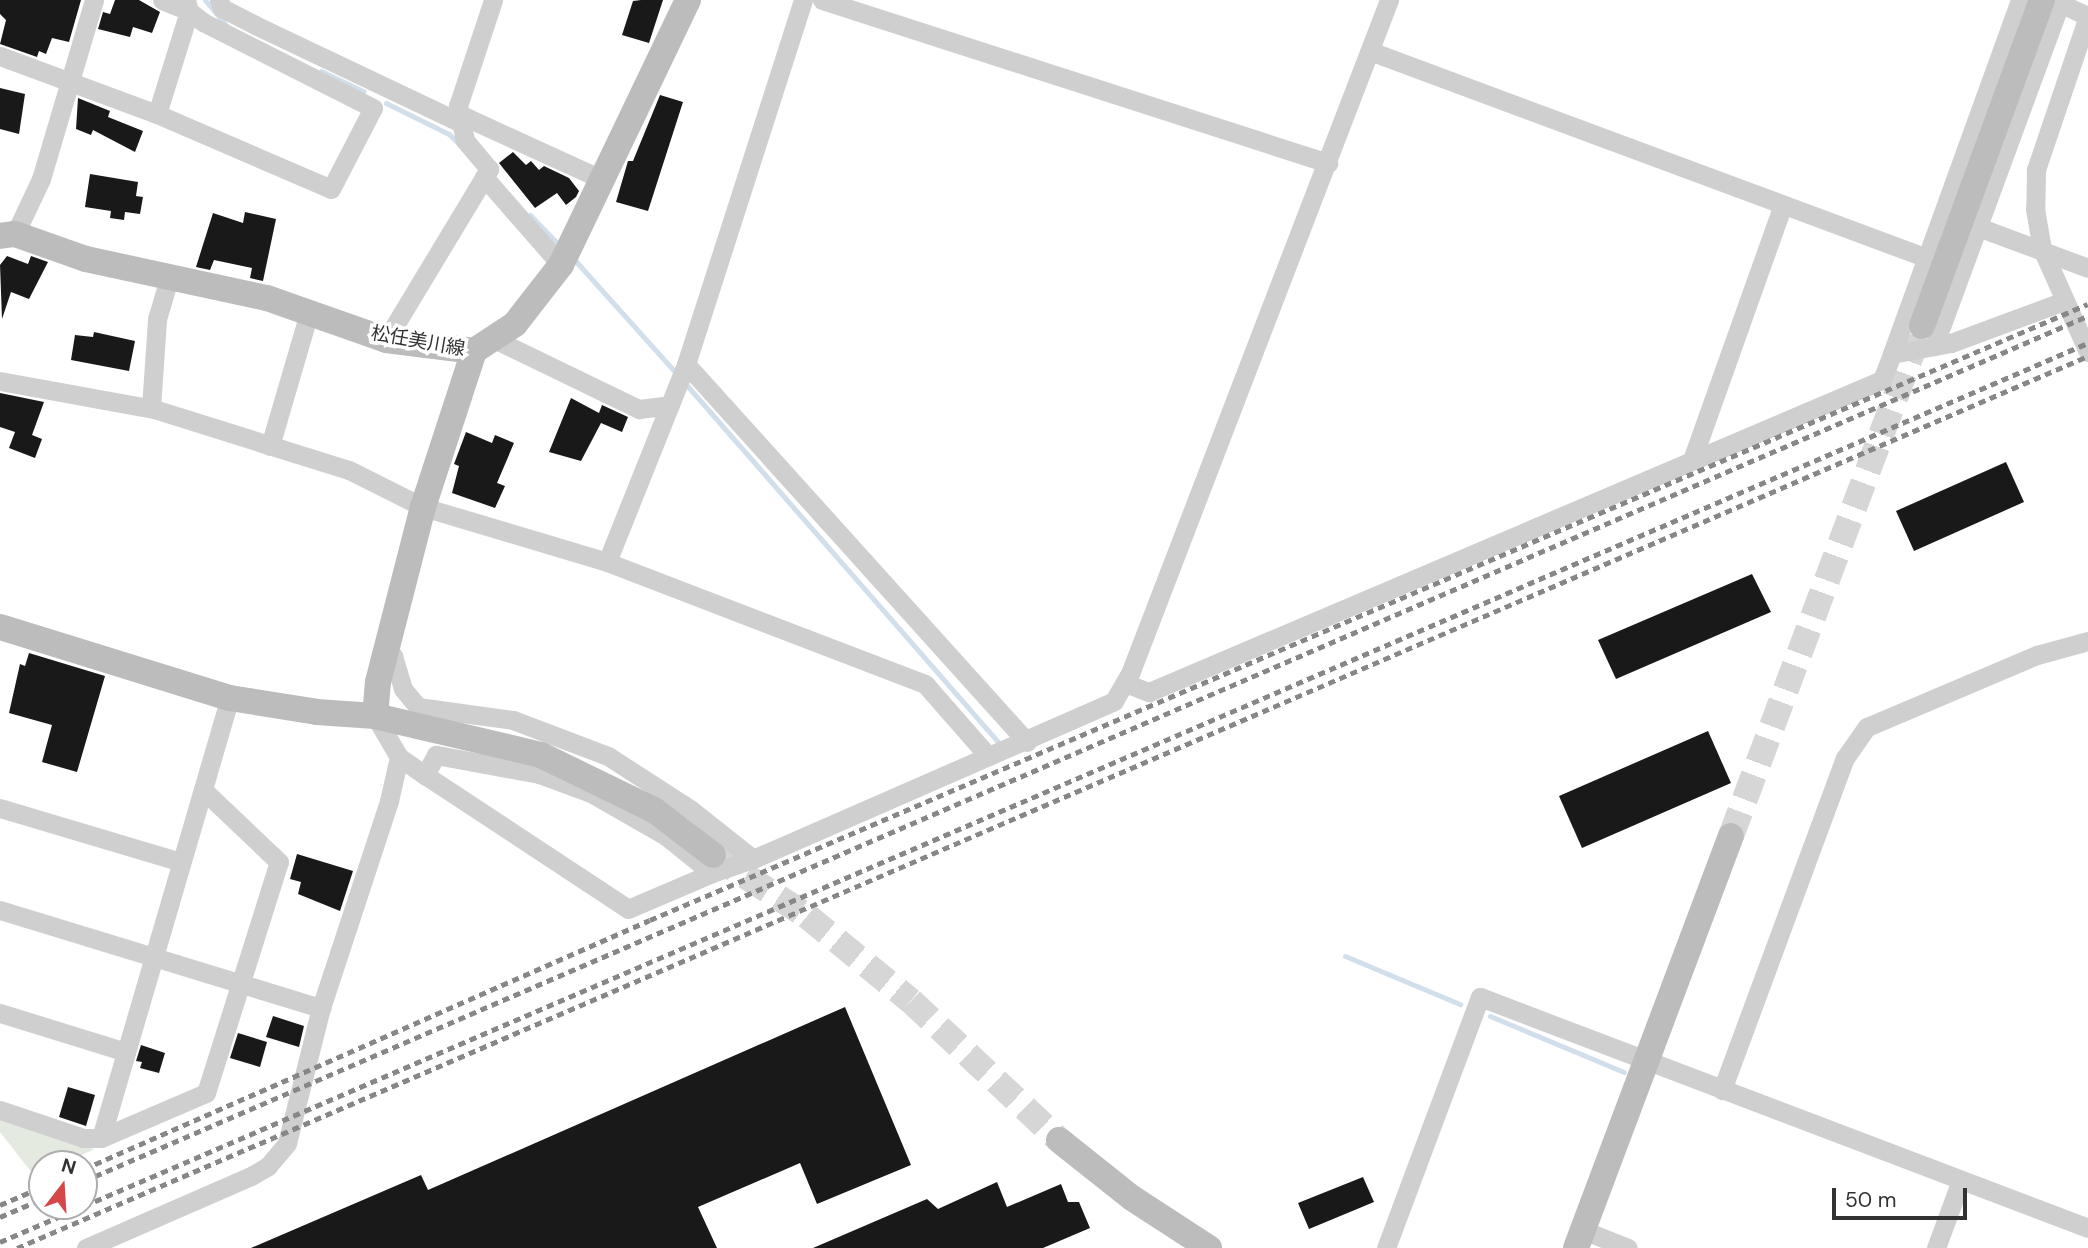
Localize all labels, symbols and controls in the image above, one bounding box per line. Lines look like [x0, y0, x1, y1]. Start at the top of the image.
street label: 松任美川線 [369, 322, 467, 360]
north arrow [28, 1150, 98, 1220]
text: N [58, 1152, 79, 1180]
scale bar [1836, 1174, 1971, 1218]
text: 50 m [1845, 1186, 1896, 1214]

